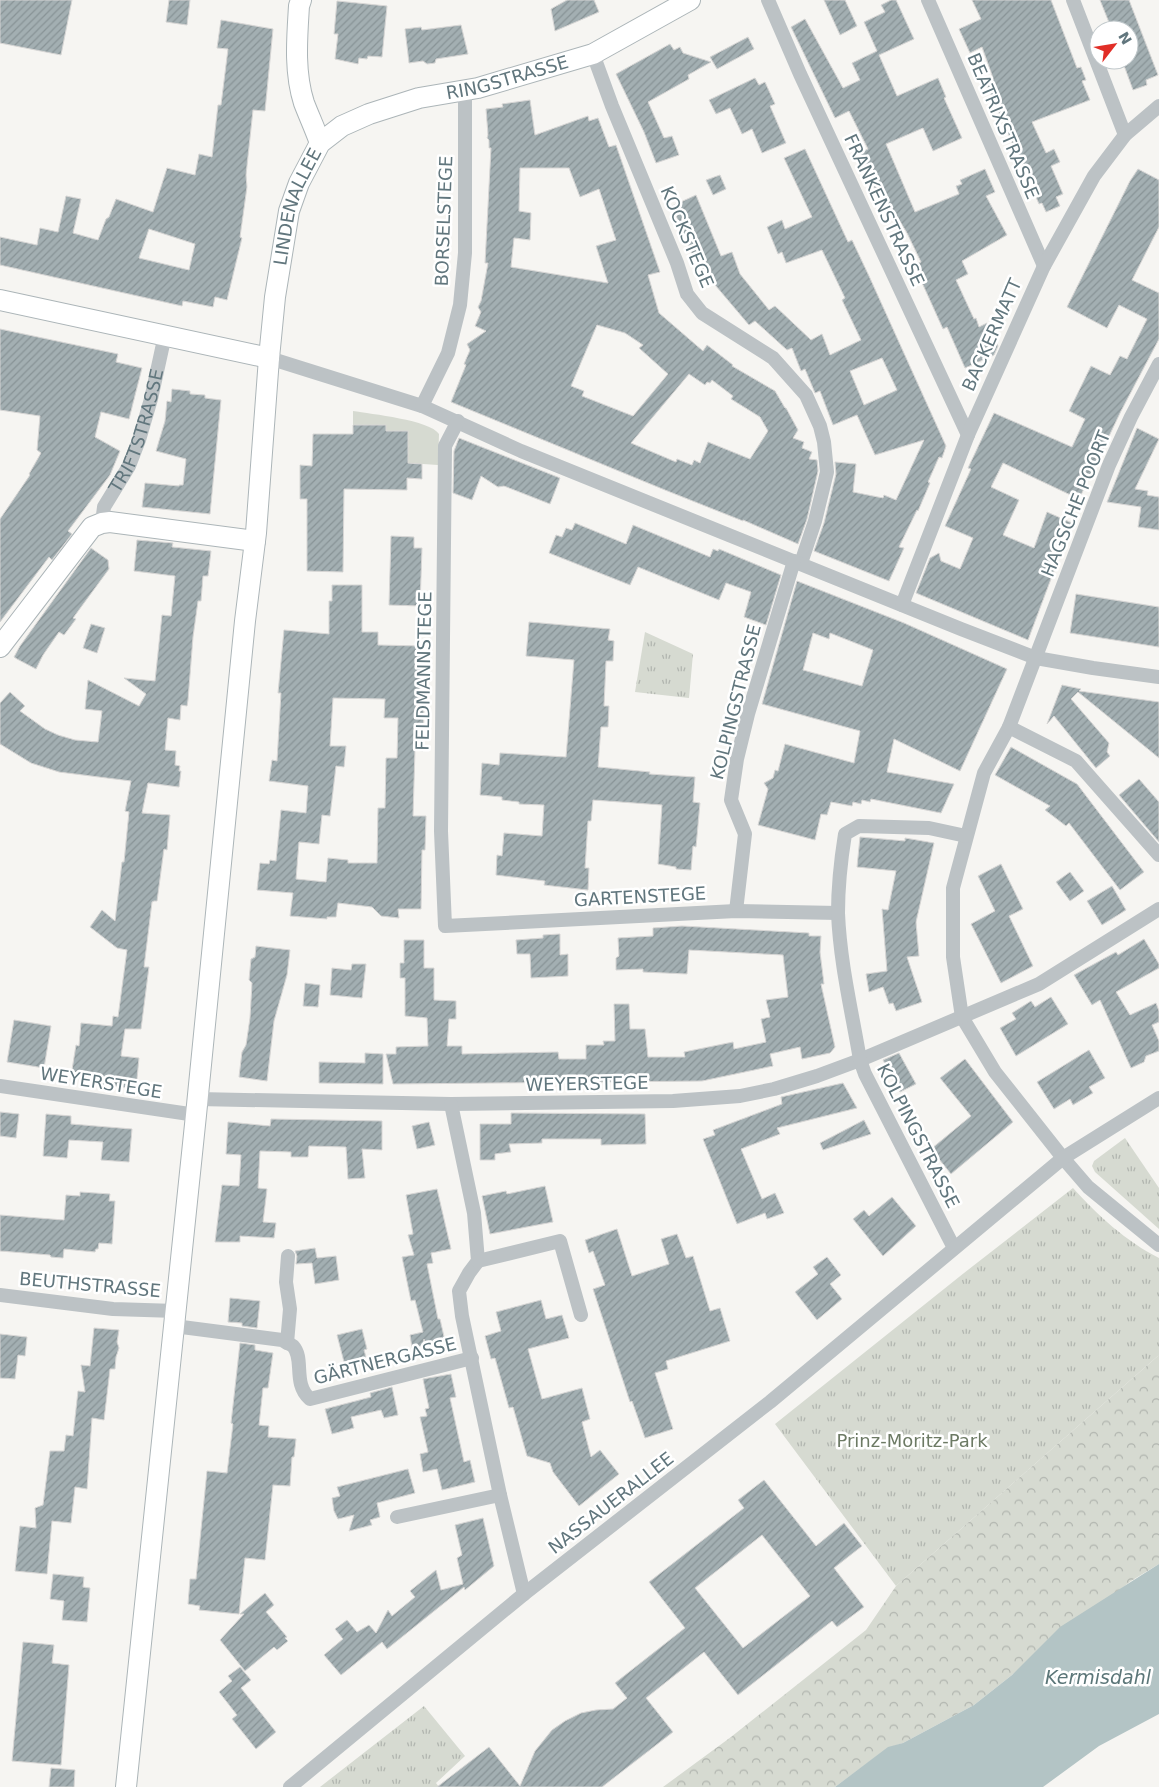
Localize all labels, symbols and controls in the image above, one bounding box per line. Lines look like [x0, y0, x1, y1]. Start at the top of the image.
north arrow [1089, 20, 1139, 70]
text: N [1115, 29, 1135, 47]
street label: BEATRIXSTRASSE [963, 50, 1044, 202]
street label: RINGSTRASSE [444, 51, 571, 103]
street label: FRANKENSTRASSE [840, 130, 929, 289]
street label: LINDENALLEE [269, 144, 325, 267]
street label: BORSELSTEGE [431, 155, 456, 287]
street label: KOCKSTEGE [657, 183, 718, 291]
street label: BACKERMATT [957, 274, 1026, 394]
street label: TRIFTSTRASSE [104, 367, 167, 497]
street label: HAGSCHE POORT [1037, 427, 1115, 580]
street label: FELDMANNSTEGE [412, 591, 435, 751]
street label: KOLPINGSTRASSE [706, 622, 765, 782]
street label: GARTENSTEGE [573, 883, 707, 910]
street label: KOLPINGSTRASSE [873, 1060, 964, 1212]
street label: WEYERSTEGE [39, 1063, 164, 1103]
street label: WEYERSTEGE [525, 1072, 649, 1095]
street label: BEUTHSTRASSE [18, 1268, 162, 1301]
street label: GÄRTNERGASSE [311, 1333, 458, 1388]
park label: Prinz-Moritz-Park [836, 1430, 988, 1451]
street label: NASSAUERALLEE [544, 1447, 677, 1558]
water label: Kermisdahl [1045, 1666, 1152, 1688]

